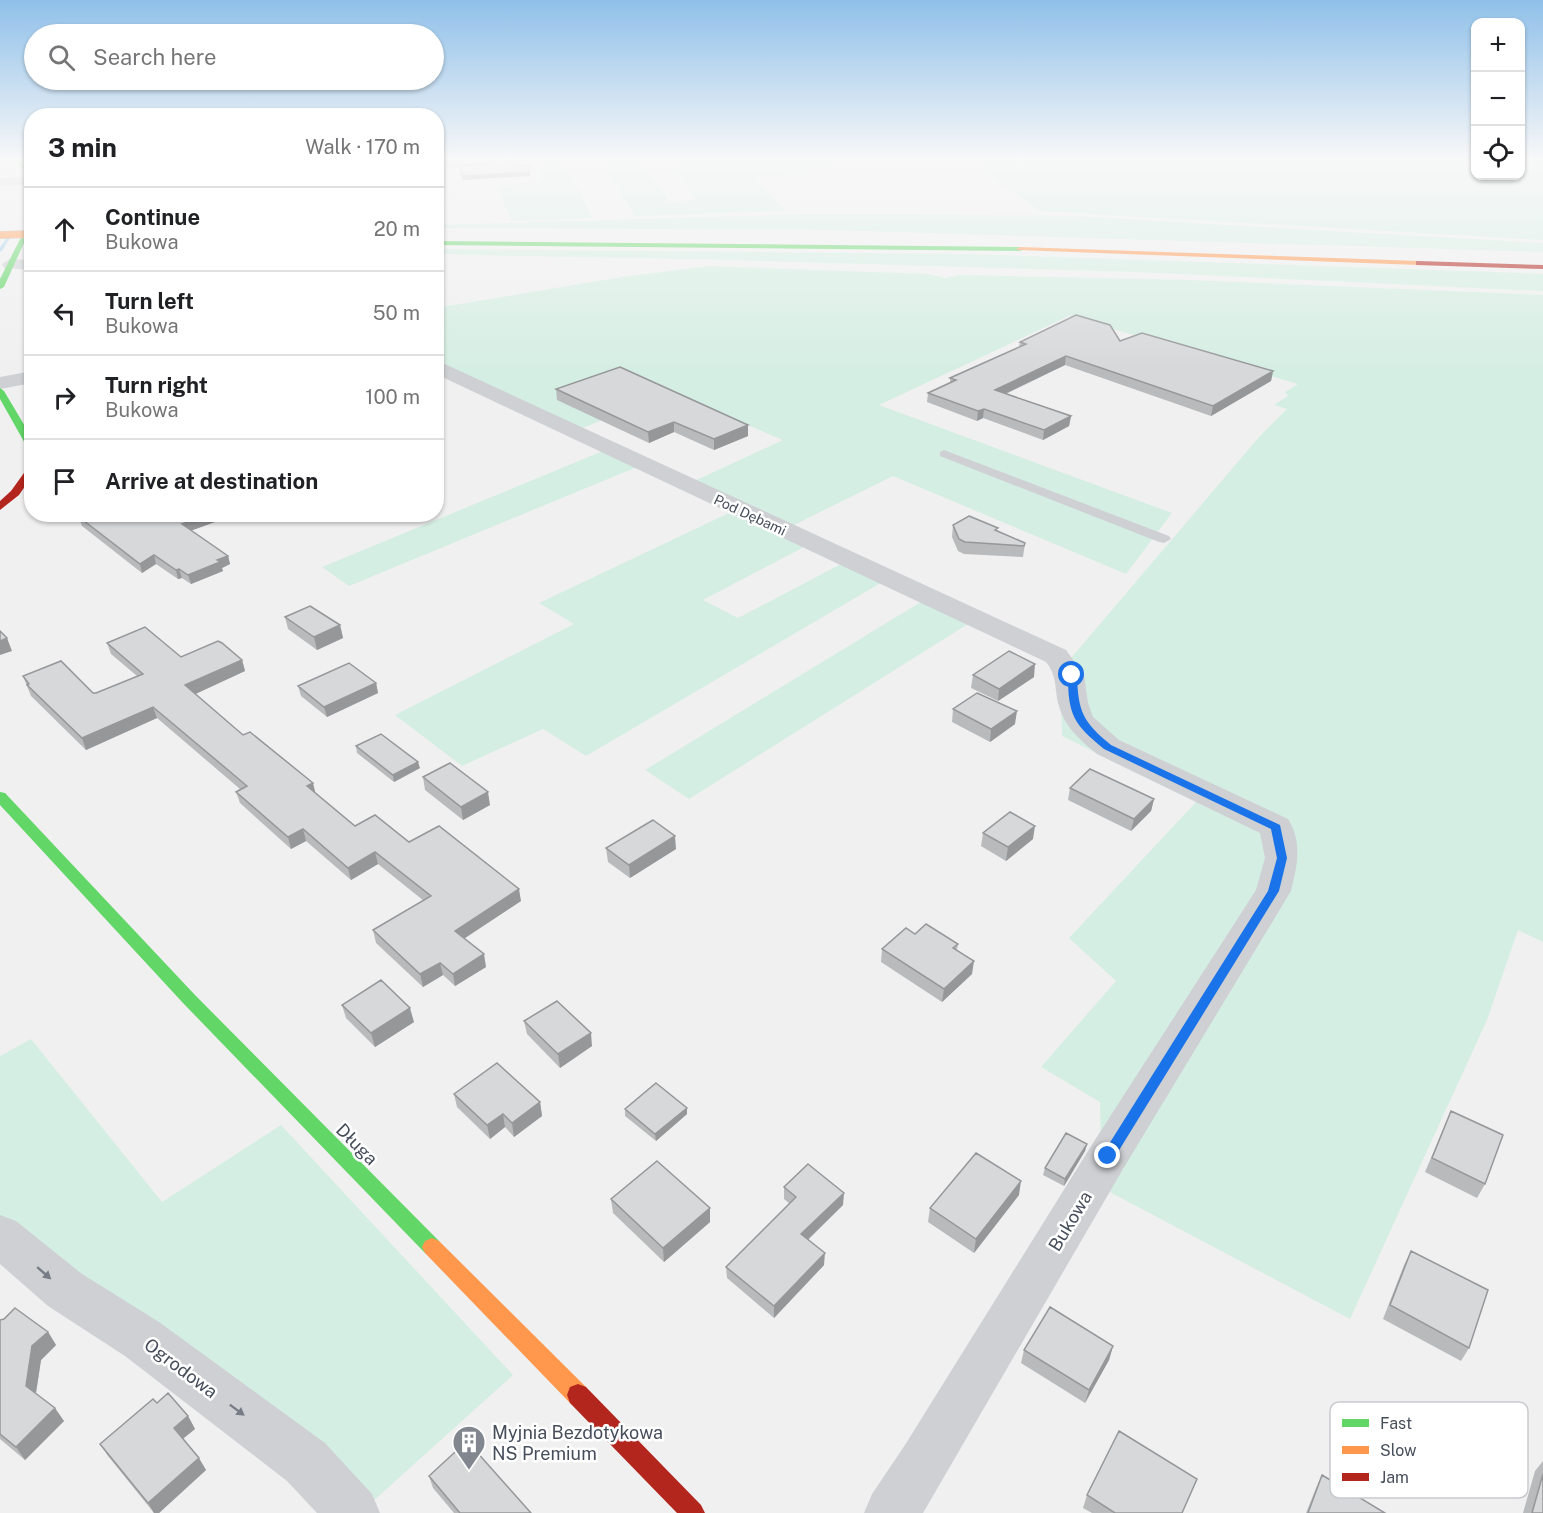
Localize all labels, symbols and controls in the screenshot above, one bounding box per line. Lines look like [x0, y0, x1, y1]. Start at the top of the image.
map controls [1471, 18, 1525, 180]
button: + [1471, 18, 1525, 72]
search box [24, 24, 444, 90]
icon: search [45, 41, 78, 74]
text: Search here [93, 44, 217, 70]
button: − [1471, 72, 1525, 126]
button: locate [1471, 126, 1525, 180]
text: 3 min [48, 132, 117, 163]
text: Walk · 170 m [305, 135, 420, 159]
text: Continue [105, 204, 200, 230]
icon: ahead [48, 213, 81, 246]
text: 20 m [374, 217, 420, 241]
text: Bukowa [105, 230, 179, 254]
text: Turn left [105, 288, 194, 314]
icon: left [48, 297, 81, 330]
text: 50 m [373, 301, 420, 325]
text: Bukowa [105, 314, 179, 338]
text: Turn right [105, 372, 208, 398]
icon: right [48, 381, 81, 414]
text: 100 m [365, 385, 420, 409]
text: Bukowa [105, 398, 179, 422]
icon: arrive [48, 465, 81, 498]
text: Arrive at destination [105, 468, 318, 494]
street label: Pod Dębami [711, 491, 789, 539]
route start [1058, 661, 1084, 687]
street label: Długa [332, 1119, 382, 1169]
route end [1094, 1142, 1120, 1168]
street label: Bukowa [1044, 1187, 1096, 1255]
one-way arrow [36, 1266, 51, 1279]
street label: Ogrodowa [140, 1334, 222, 1402]
legend [1330, 1402, 1528, 1498]
one-way arrow [229, 1404, 245, 1416]
text: Fast [1380, 1414, 1412, 1433]
place label: Myjnia Bezdotykowa NS Premium [492, 1422, 663, 1464]
building icon: Myjnia Bezdotykowa NS Premium [451, 1424, 487, 1471]
text: Slow [1380, 1441, 1417, 1460]
text: Jam [1380, 1468, 1409, 1487]

